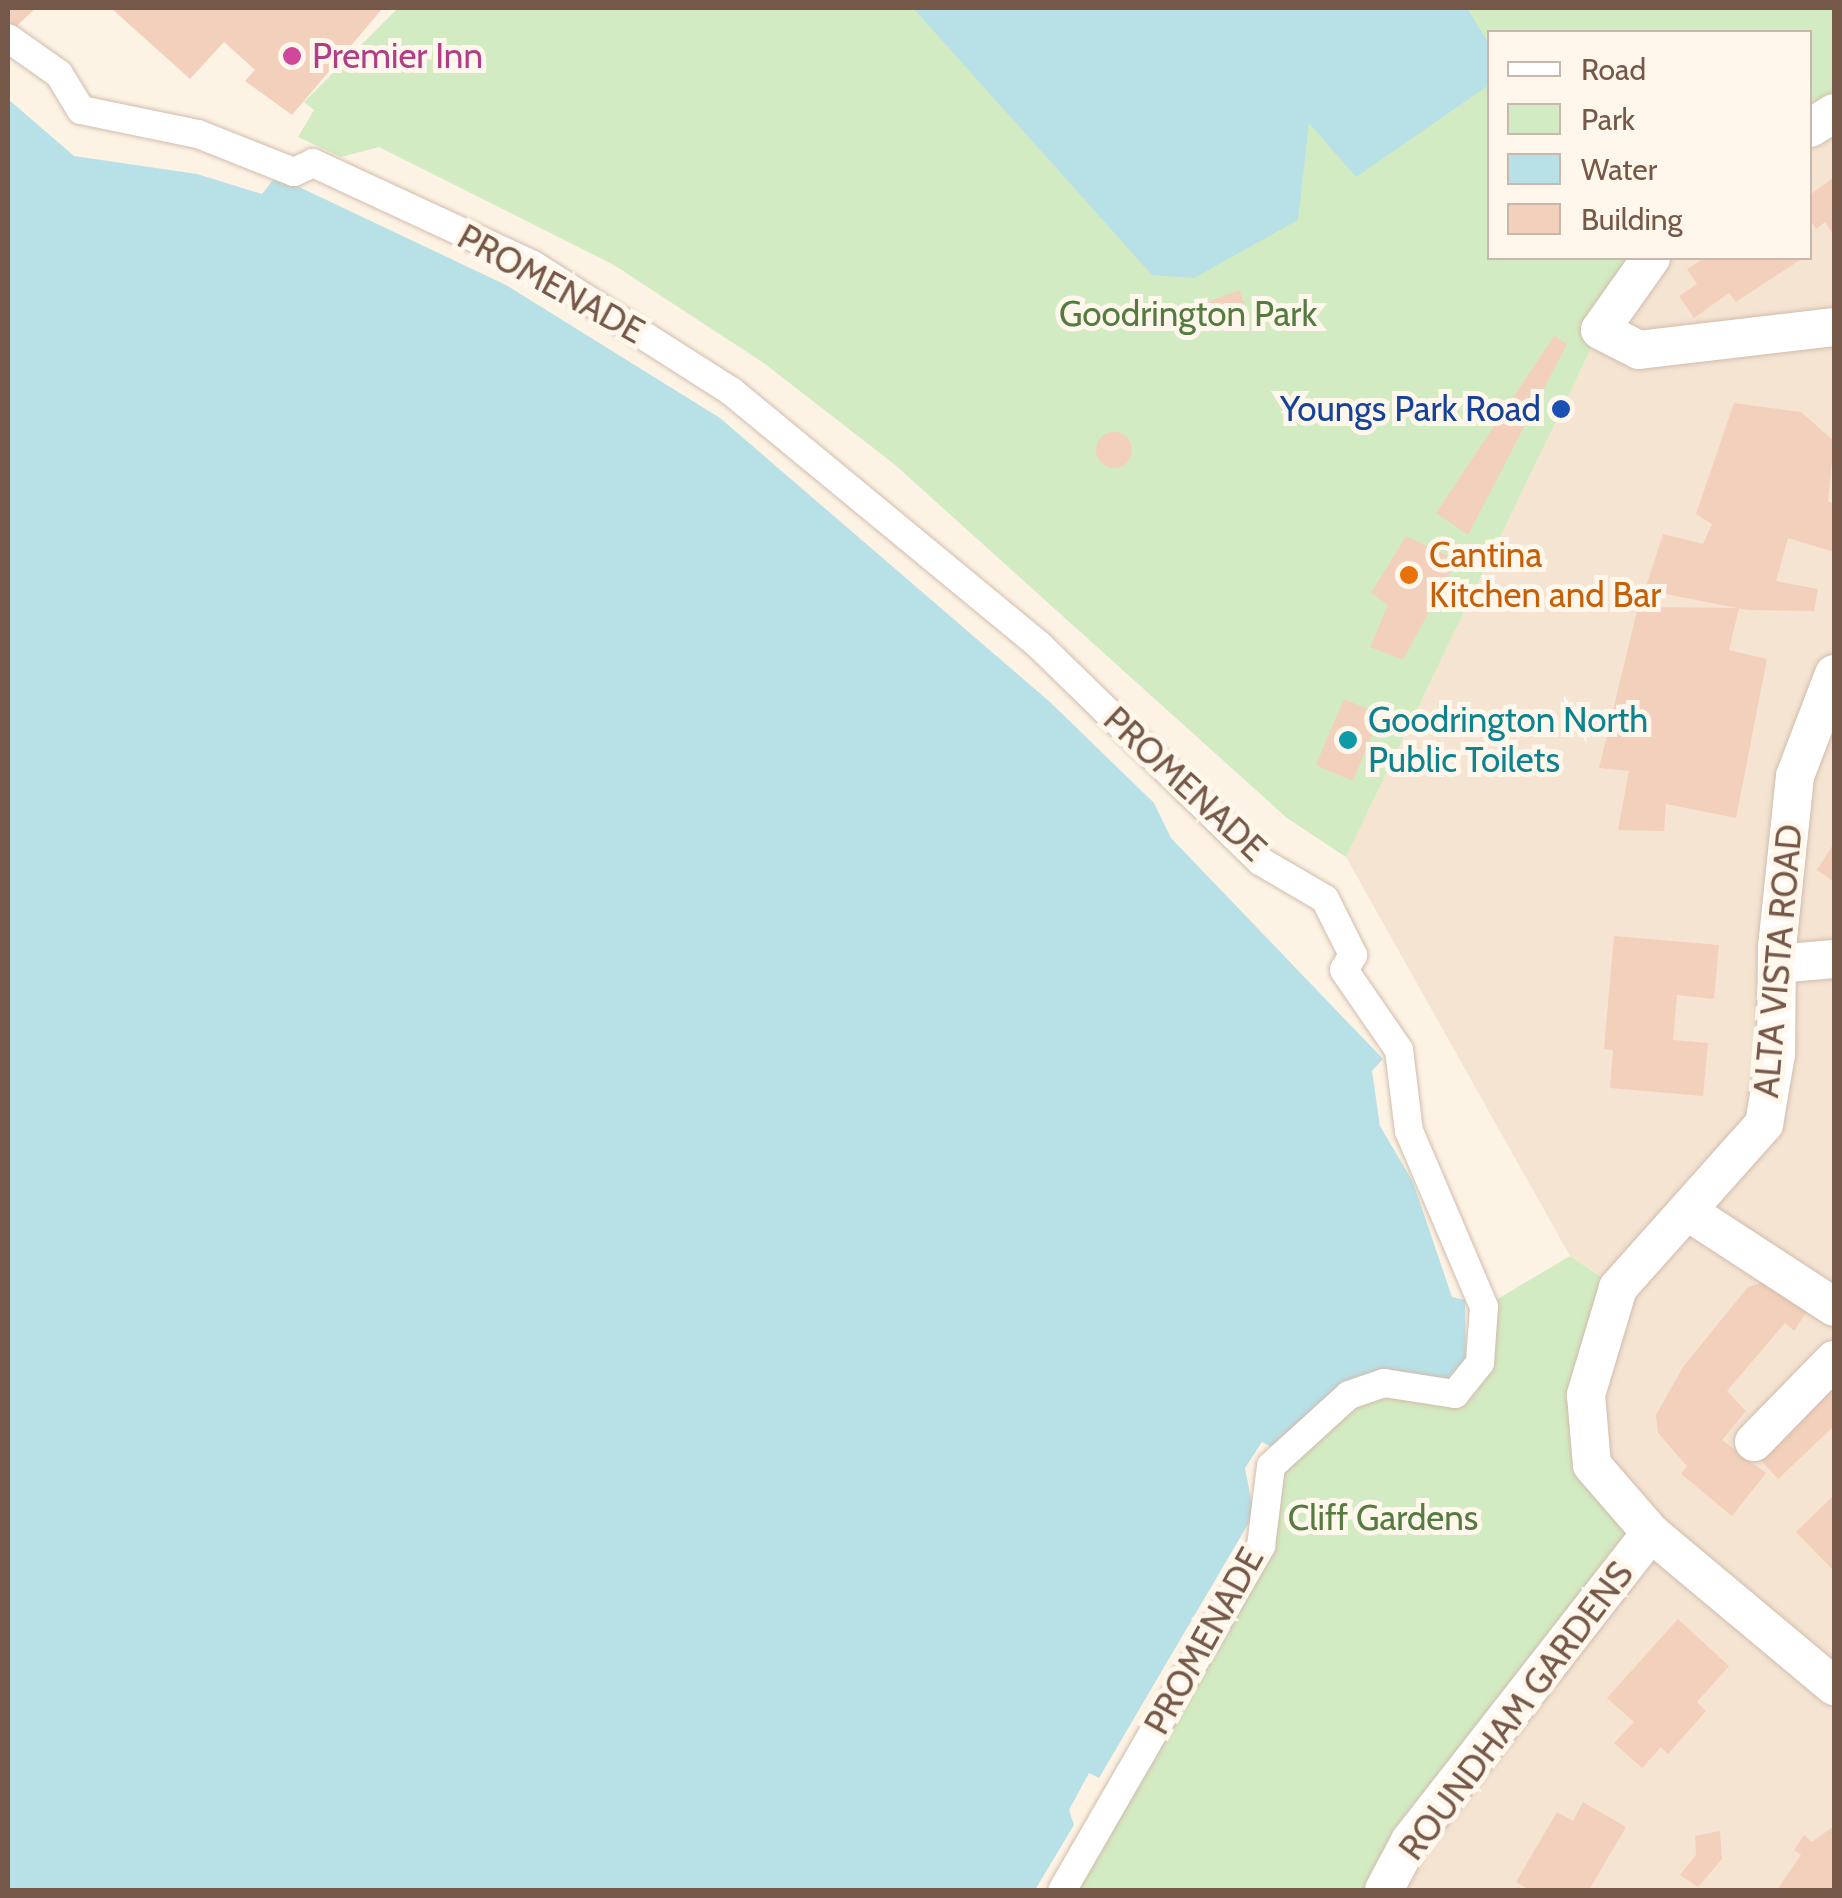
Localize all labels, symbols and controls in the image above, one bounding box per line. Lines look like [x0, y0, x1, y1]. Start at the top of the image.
legend [1487, 30, 1812, 260]
place label: Premier Inn [312, 35, 483, 77]
marker: Premier Inn [281, 45, 303, 67]
text: Road [1581, 51, 1646, 88]
text: Park [1581, 101, 1635, 138]
text: Water [1581, 151, 1657, 188]
text: Building [1581, 201, 1683, 238]
street label: PROMENADE [450, 216, 652, 352]
park label: Goodrington Park [1059, 293, 1317, 335]
place label: Youngs Park Road [1280, 388, 1541, 430]
marker: Youngs Park Road [1550, 398, 1572, 420]
place label: Cantina Kitchen and Bar [1429, 534, 1661, 616]
marker: Cantina Kitchen and Bar [1398, 564, 1420, 586]
street label: PROMENADE [1095, 698, 1275, 870]
place label: Goodrington North Public Toilets [1368, 699, 1648, 781]
marker: Goodrington North Public Toilets [1337, 729, 1359, 751]
street label: ALTA VISTA ROAD [1745, 822, 1811, 1100]
park label: Cliff Gardens [1288, 1497, 1478, 1539]
street label: PROMENADE [1136, 1540, 1272, 1742]
street label: ROUNDHAM GARDENS [1390, 1554, 1642, 1868]

